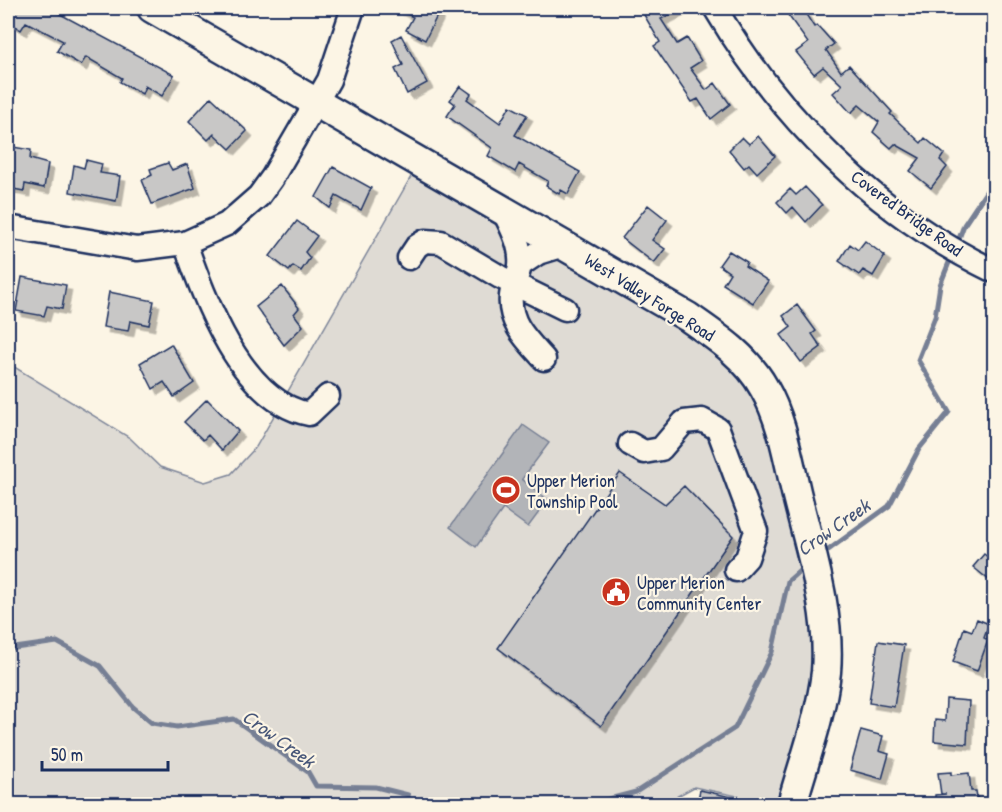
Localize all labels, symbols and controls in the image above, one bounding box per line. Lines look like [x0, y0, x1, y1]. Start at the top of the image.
street label: Covered Bridge Road [846, 164, 968, 262]
street label: West Valley Forge Road [580, 247, 720, 347]
place label: Upper Merion Township Pool [527, 468, 618, 514]
sports icon: Upper Merion Township Pool [490, 474, 522, 506]
water label: Crow Creek [791, 491, 876, 562]
place label: Upper Merion Community Center [637, 570, 761, 616]
public building icon: Upper Merion Community Center [600, 576, 632, 608]
water label: Crow Creek [237, 703, 322, 774]
scale bar [42, 734, 168, 772]
text: 50 m [51, 742, 83, 767]

